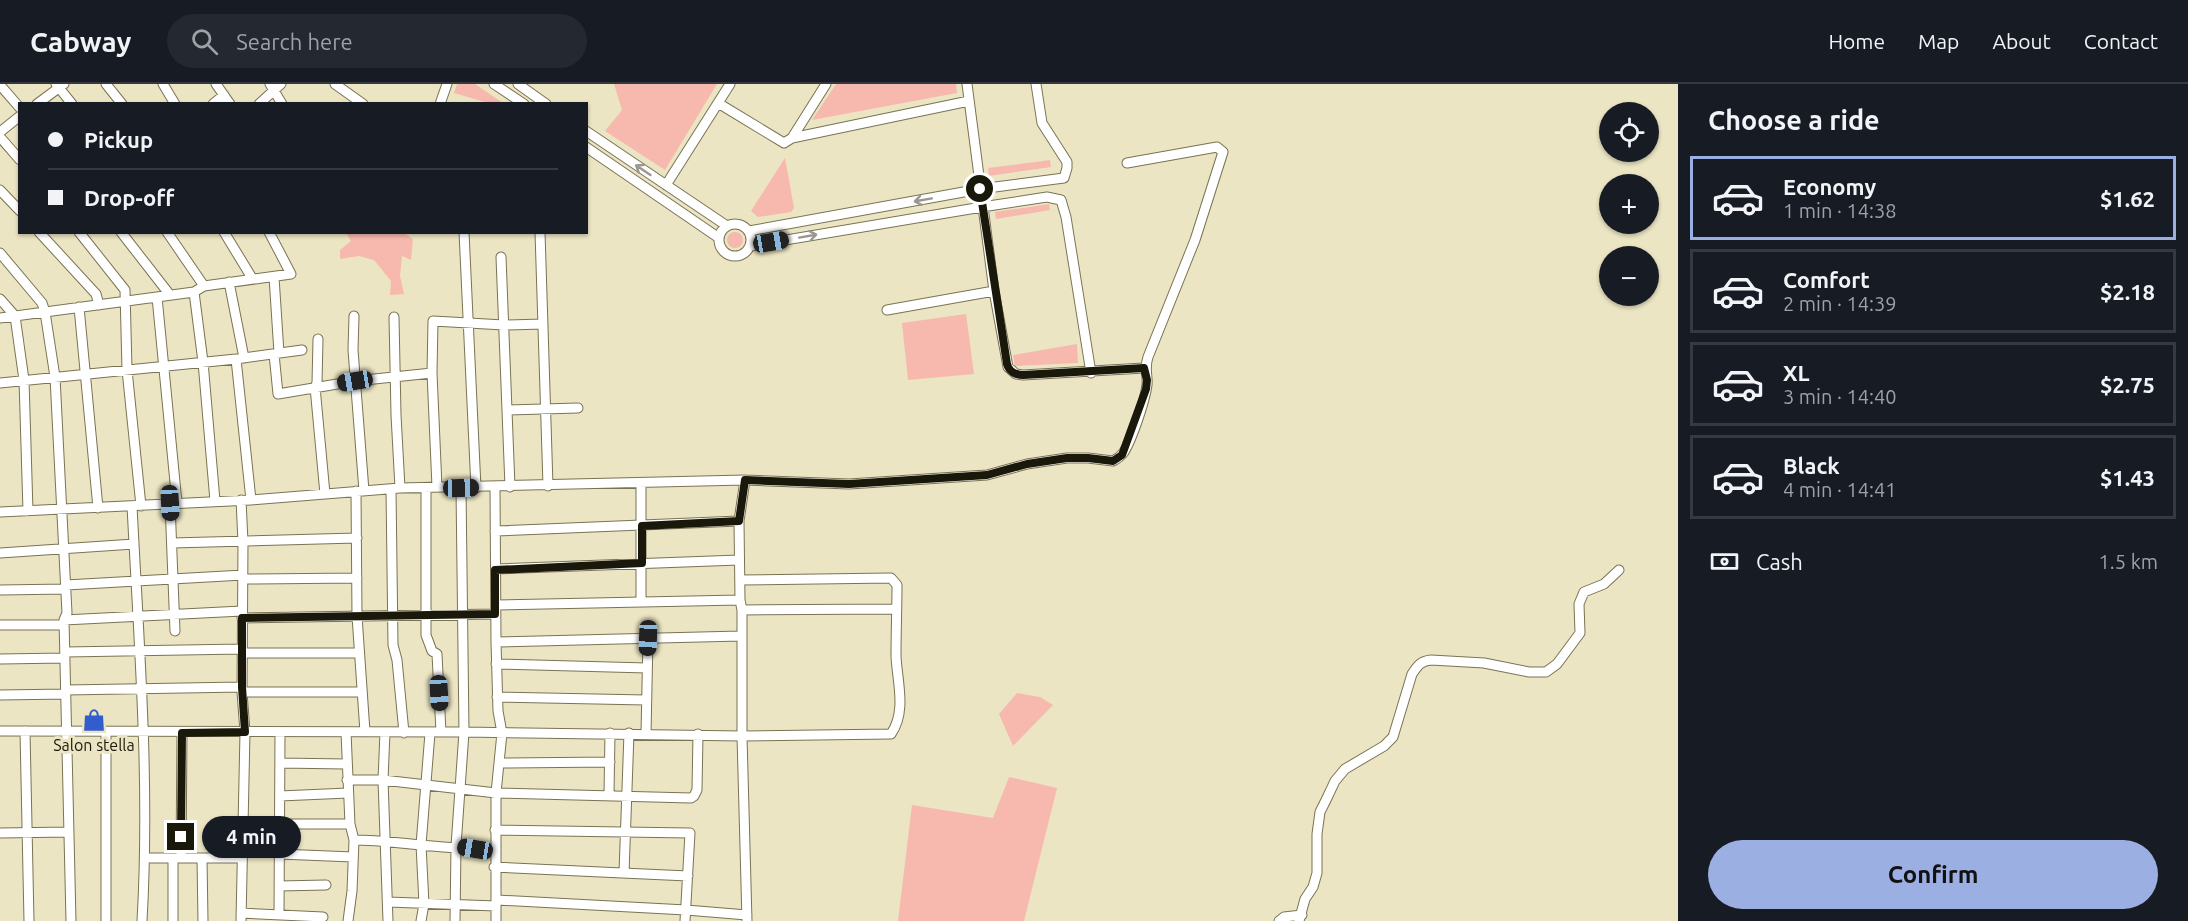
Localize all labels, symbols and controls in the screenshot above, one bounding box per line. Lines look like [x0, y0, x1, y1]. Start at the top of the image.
search box [167, 14, 587, 68]
icon: search [188, 25, 221, 58]
text: Cabway [30, 26, 131, 57]
text: Search here [236, 29, 353, 54]
text: Home [1828, 29, 1885, 53]
text: Map [1918, 29, 1959, 53]
text: About [1992, 29, 2051, 53]
text: Contact [2084, 29, 2158, 53]
map controls [1599, 102, 1659, 306]
button: locate [1599, 102, 1659, 162]
text: Choose a ride [1708, 105, 1880, 135]
text: Pickup [84, 127, 153, 152]
one-way arrow [636, 164, 652, 176]
icon: car [1711, 171, 1765, 225]
button: + [1599, 174, 1659, 234]
text: Economy [1783, 174, 1876, 199]
route start [966, 175, 993, 202]
text: Drop-off [84, 185, 174, 210]
text: $1.62 [2100, 186, 2155, 211]
one-way arrow [913, 195, 933, 206]
text: 1 min · 14:38 [1783, 199, 1897, 222]
car [752, 230, 790, 254]
one-way arrow [798, 230, 817, 241]
button: − [1599, 246, 1659, 306]
icon: car [1711, 264, 1765, 318]
text: Comfort [1783, 267, 1870, 292]
text: $2.18 [2100, 279, 2155, 304]
text: 2 min · 14:39 [1783, 292, 1897, 315]
icon: car [1711, 357, 1765, 411]
text: XL [1783, 360, 1810, 385]
car [336, 369, 374, 393]
text: $2.75 [2100, 372, 2155, 397]
text: 3 min · 14:40 [1783, 385, 1897, 408]
icon: car [1711, 450, 1765, 504]
text: Black [1783, 453, 1840, 478]
text: $1.43 [2100, 465, 2155, 490]
text: 4 min · 14:41 [1783, 478, 1897, 501]
car [443, 479, 479, 497]
car [160, 485, 180, 521]
icon: cash [1708, 545, 1741, 578]
text: Cash [1756, 549, 1803, 574]
text: 1.5 km [2099, 550, 2158, 573]
car [638, 620, 658, 656]
car [429, 675, 449, 711]
shop icon: Salon stella [81, 707, 107, 733]
place label: Salon stella [53, 736, 135, 754]
callout: 4 min [202, 816, 301, 858]
route end [167, 823, 194, 850]
text: 4 min [226, 825, 277, 848]
car [456, 837, 494, 861]
button: Confirm [1708, 840, 2158, 909]

